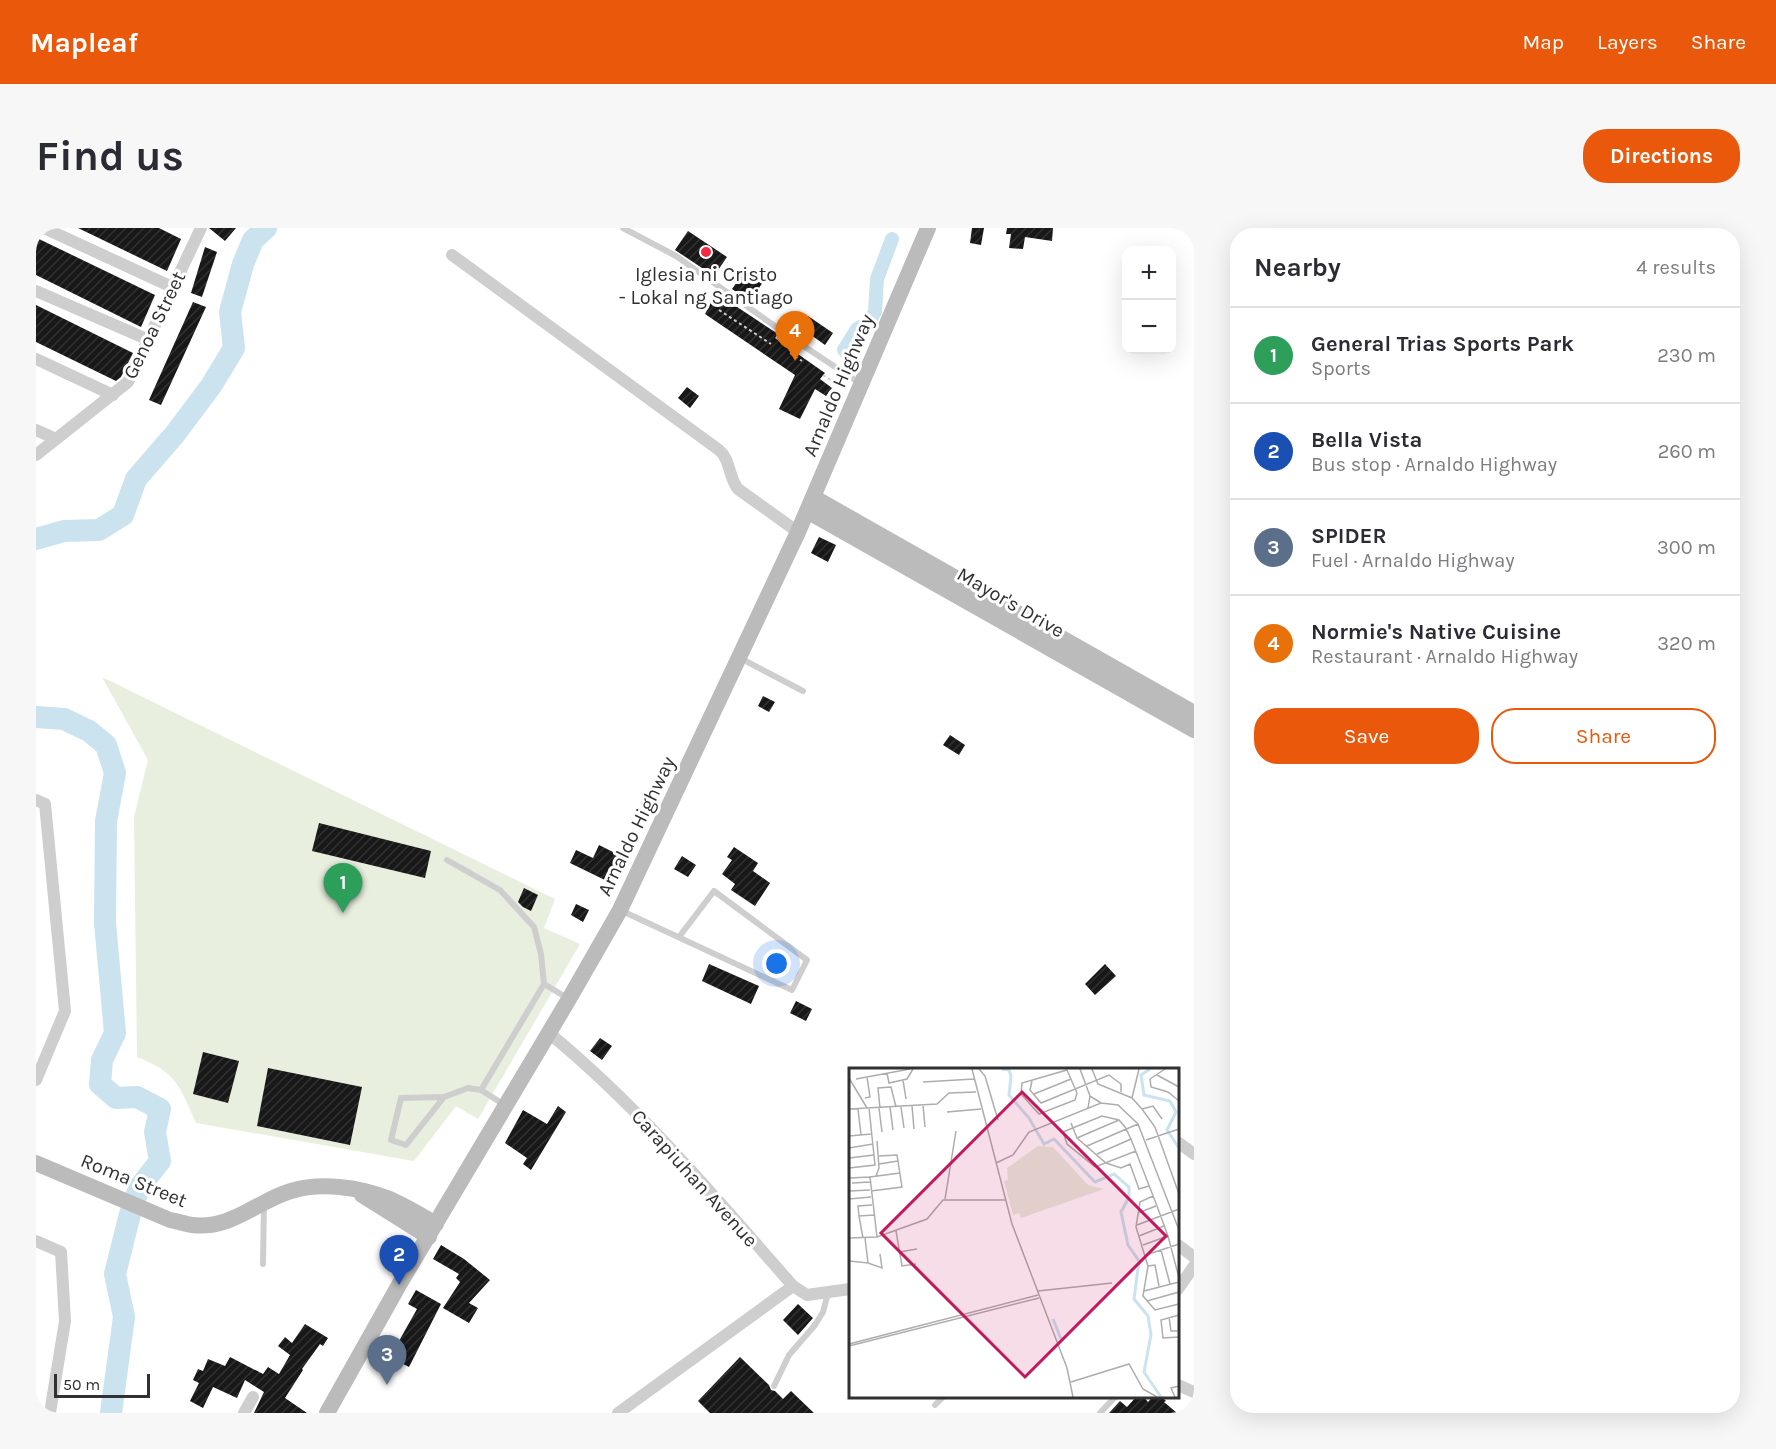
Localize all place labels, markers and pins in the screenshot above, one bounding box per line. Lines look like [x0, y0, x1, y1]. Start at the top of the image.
marker: Iglesia ni Cristo - Lokal ng Santiago [699, 245, 713, 259]
place label: Iglesia ni Cristo - Lokal ng Santiago [619, 263, 793, 309]
pin: 4 [776, 312, 814, 361]
pin: 1 [324, 864, 362, 913]
pin: 2 [380, 1236, 418, 1285]
pin: 3 [368, 1336, 406, 1385]

